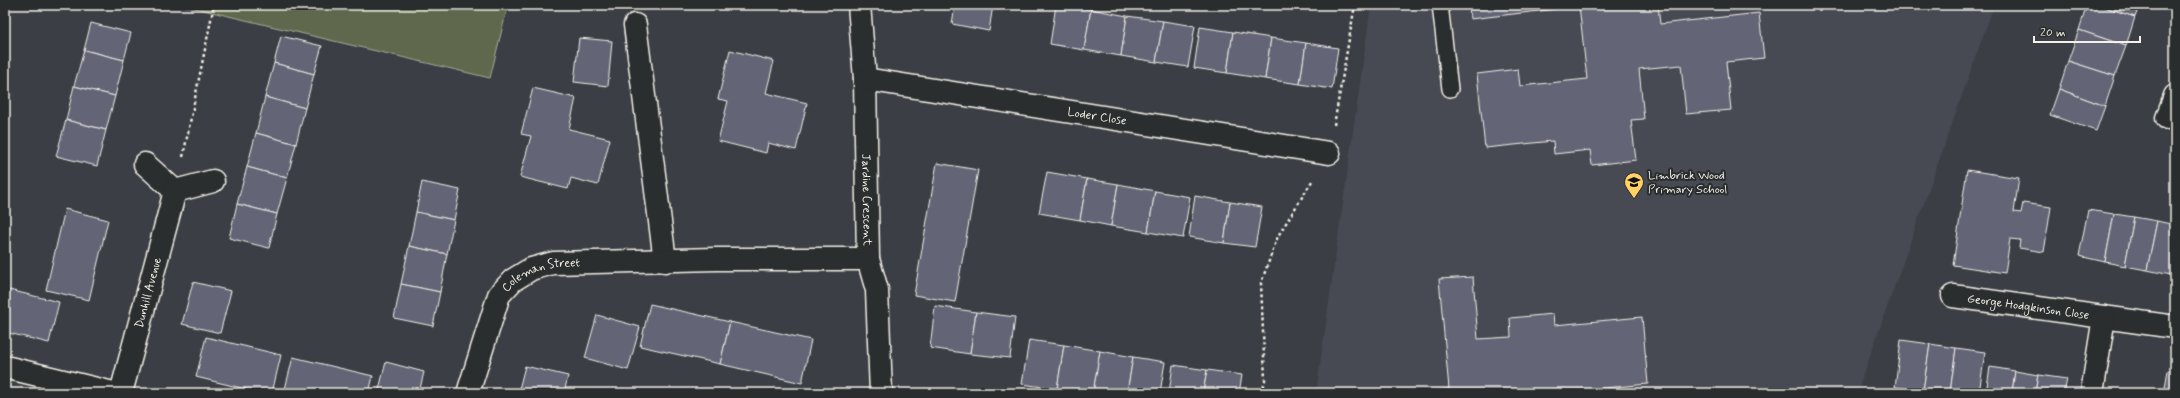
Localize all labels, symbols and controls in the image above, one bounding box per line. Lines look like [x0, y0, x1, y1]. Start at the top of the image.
scale bar [2034, 18, 2140, 44]
text: 20 m [2040, 25, 2066, 41]
street label: Loder Close [1066, 104, 1128, 130]
street label: Jardine Crescent [857, 154, 875, 246]
place label: Limbrick Wood Primary School [1648, 168, 1727, 198]
school or university icon: Limbrick Wood Primary School [1623, 171, 1645, 199]
street label: Dunhill Avenue [132, 255, 166, 330]
street label: Coleman Street [499, 255, 581, 296]
street label: George Hodgkinson Close [1966, 291, 2090, 324]

